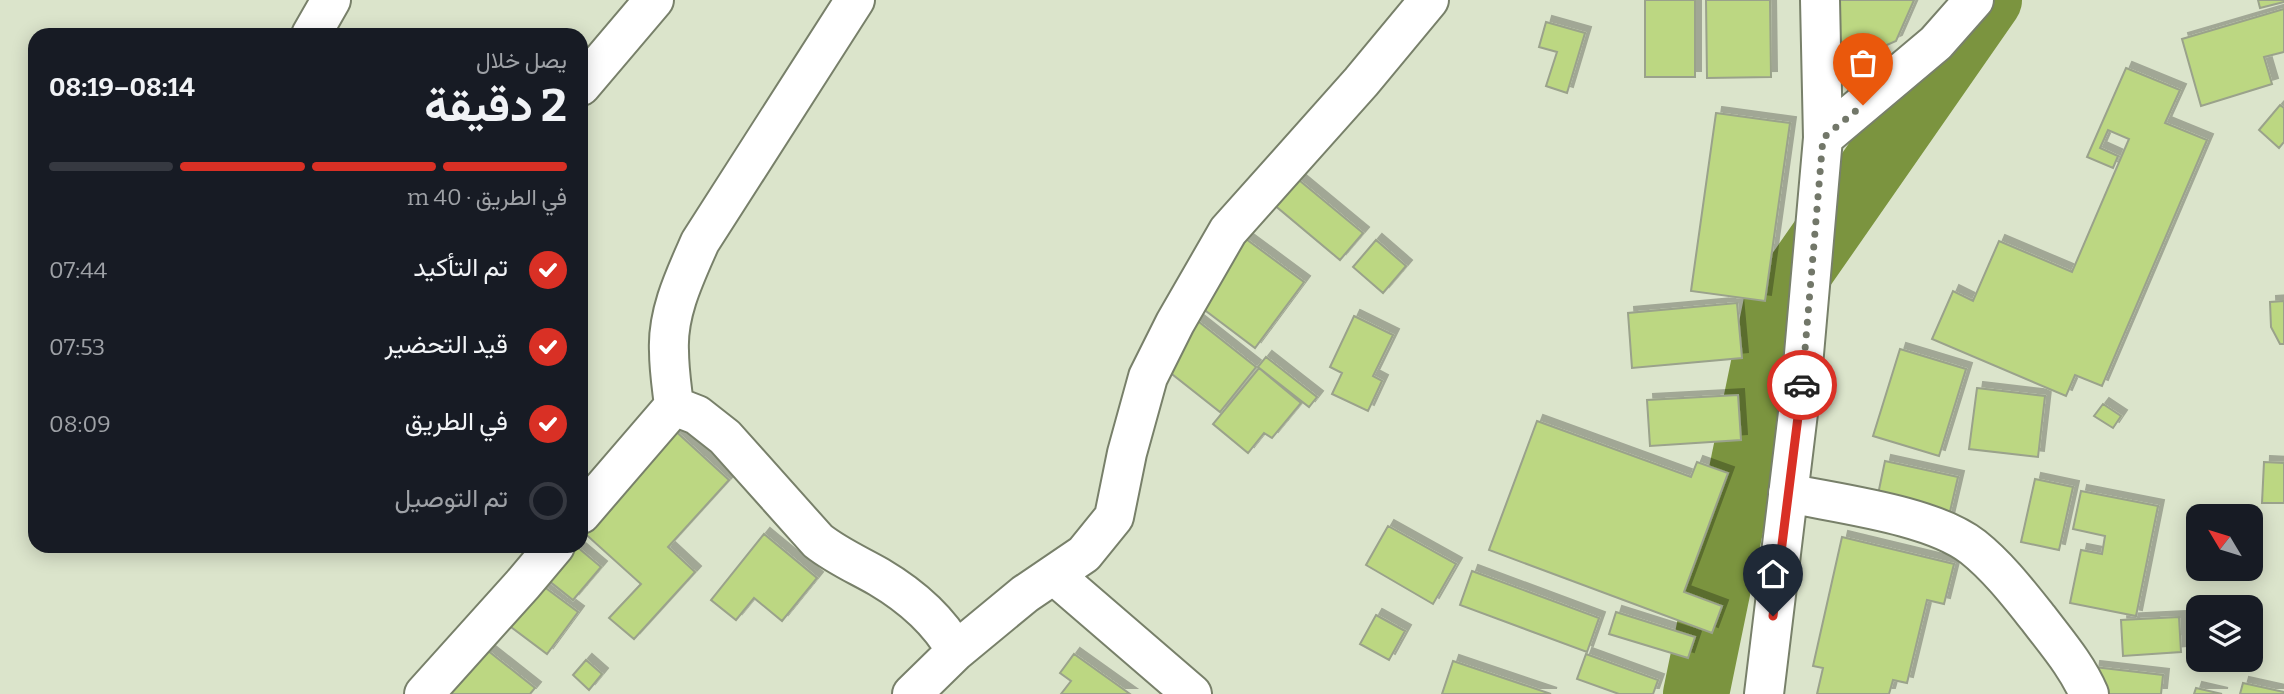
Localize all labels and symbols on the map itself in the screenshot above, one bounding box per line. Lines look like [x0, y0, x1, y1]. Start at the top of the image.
pin [1833, 33, 1893, 105]
courier [1767, 350, 1837, 420]
north arrow [2186, 504, 2263, 581]
pin [1743, 544, 1803, 616]

